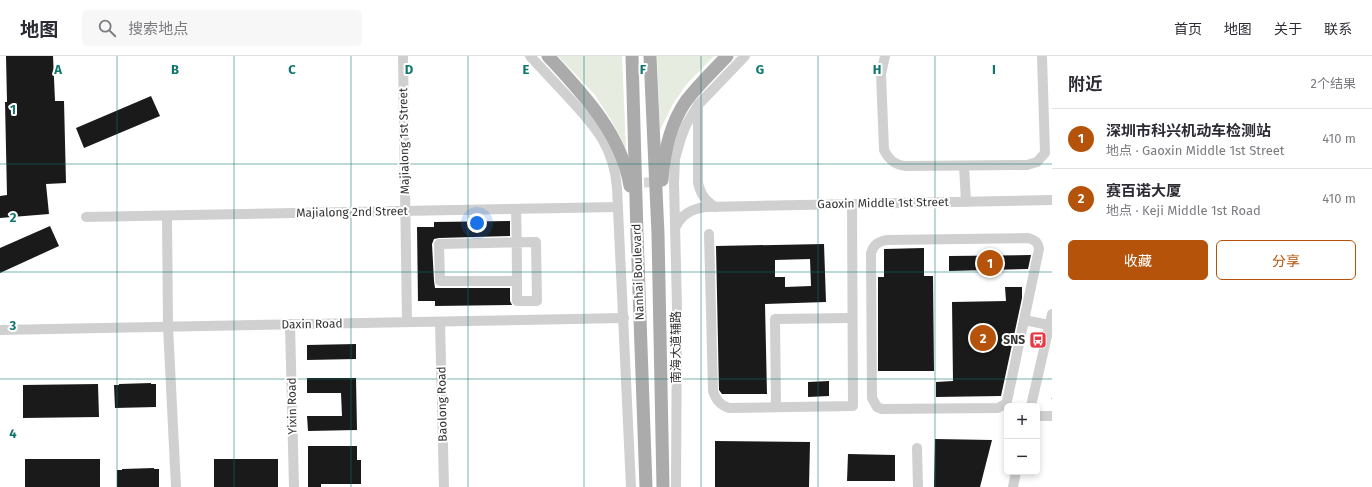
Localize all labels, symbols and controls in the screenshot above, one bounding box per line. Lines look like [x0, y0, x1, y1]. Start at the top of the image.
search box [82, 10, 362, 46]
icon: search [96, 17, 118, 39]
text: 地图 [20, 18, 58, 41]
text: 搜索地点 [128, 20, 188, 38]
text: 首页 [1174, 21, 1202, 38]
text: 地图 [1224, 21, 1252, 38]
text: 关于 [1274, 21, 1302, 38]
text: 联系 [1324, 21, 1352, 38]
text: A [53, 62, 62, 77]
text: B [171, 62, 179, 77]
text: C [288, 62, 296, 77]
text: D [405, 62, 414, 77]
text: E [523, 62, 530, 77]
text: F [640, 62, 647, 77]
text: G [756, 62, 764, 77]
text: H [873, 62, 881, 77]
text: I [992, 62, 996, 77]
text: 附近 [1068, 74, 1102, 95]
text: 2个结果 [1311, 76, 1356, 91]
street label: Majialong 1st Street [396, 87, 412, 194]
text: 1 [10, 102, 16, 117]
text: 深圳市科兴机动车检测站 [1106, 122, 1271, 140]
text: 1 [1078, 131, 1084, 146]
text: 410 m [1322, 131, 1356, 146]
text: 地点 · Gaoxin Middle 1st Street [1106, 143, 1285, 158]
text: 赛百诺大厦 [1106, 182, 1181, 200]
text: 2 [1078, 191, 1084, 206]
text: 410 m [1322, 191, 1356, 206]
street label: Gaoxin Middle 1st Street [817, 195, 950, 211]
text: 地点 · Keji Middle 1st Road [1106, 203, 1261, 218]
street label: Majialong 2nd Street [296, 204, 409, 220]
text: 2 [10, 210, 17, 225]
your location [467, 213, 487, 233]
street label: Nanhai Boulevard [629, 223, 647, 321]
button: 收藏 [1068, 240, 1208, 280]
button: 分享 [1216, 240, 1356, 280]
pin: 1 [977, 248, 1003, 278]
street label: 南海大道辅路 [669, 311, 683, 383]
street label: Daxin Road [281, 316, 343, 332]
text: 3 [9, 318, 17, 333]
pin: 2 [970, 323, 996, 353]
bus stop icon: SNS [1028, 330, 1048, 350]
place label: SNS [1003, 333, 1025, 347]
street label: Baolong Road [434, 366, 450, 442]
street label: Yixin Road [285, 377, 299, 435]
map controls [1004, 403, 1040, 475]
button: + [1004, 403, 1040, 439]
text: 4 [9, 426, 17, 441]
button: − [1004, 439, 1040, 475]

